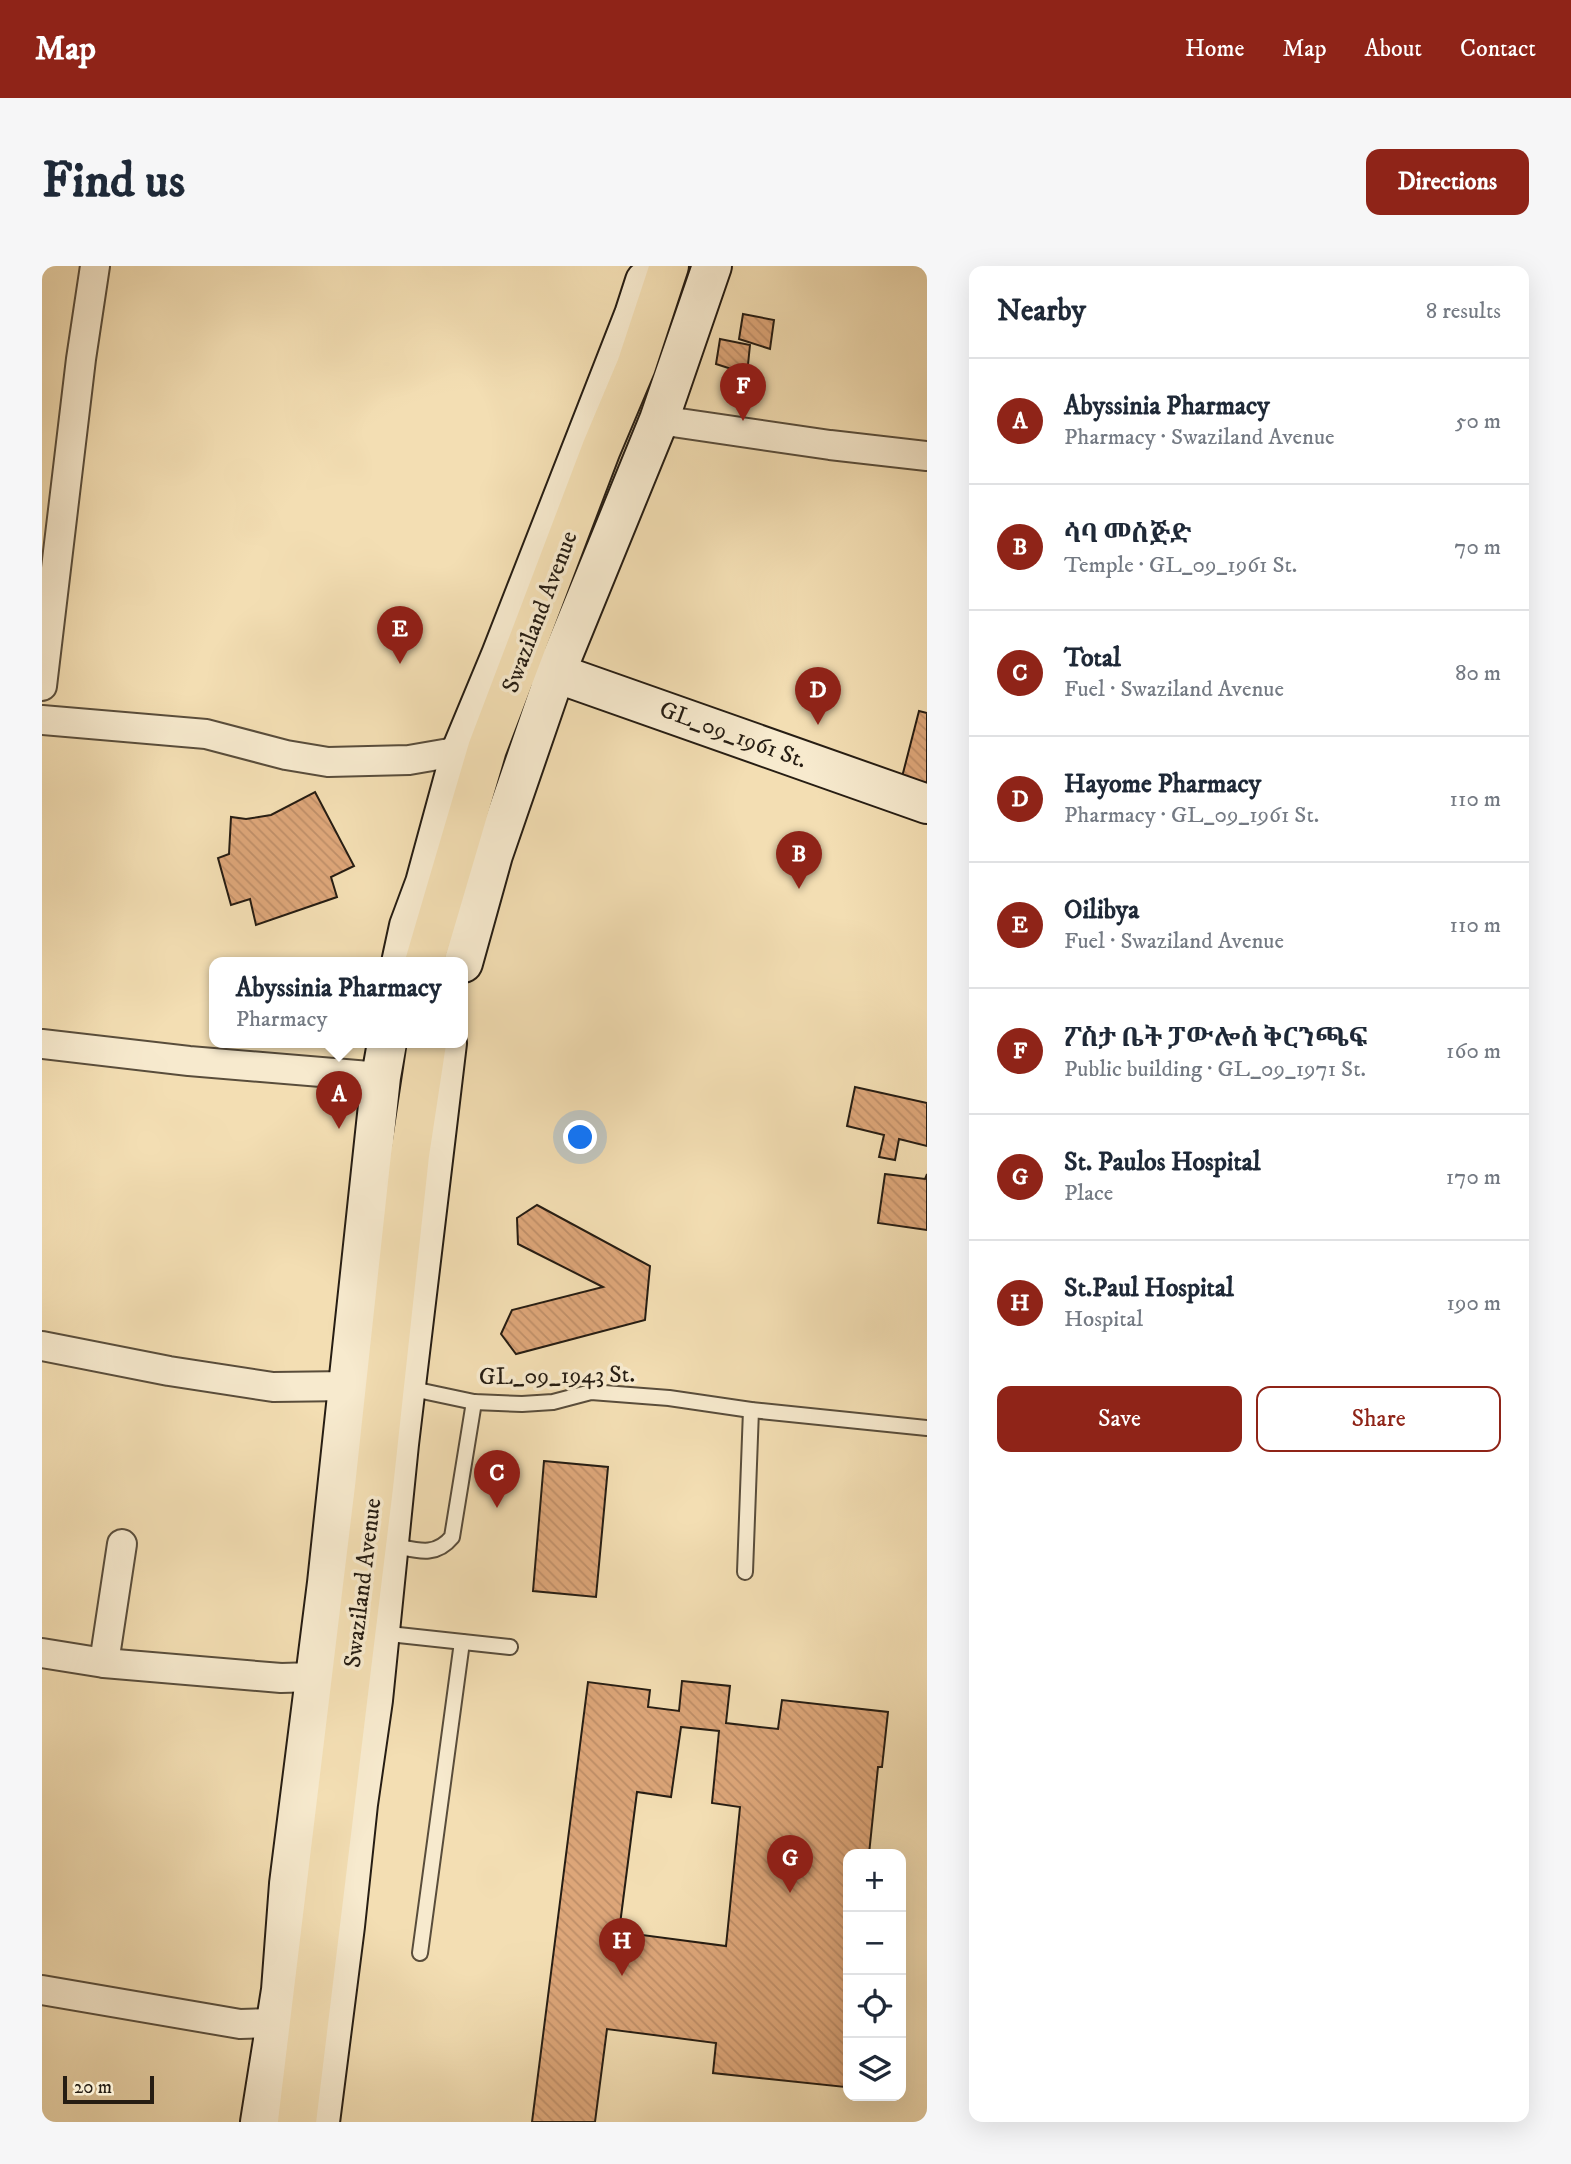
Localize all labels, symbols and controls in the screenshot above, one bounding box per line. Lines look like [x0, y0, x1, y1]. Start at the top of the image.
text: Map [35, 29, 96, 70]
text: Home [1185, 34, 1244, 64]
text: Map [1282, 34, 1327, 64]
text: About [1365, 34, 1422, 64]
text: Contact [1460, 34, 1536, 64]
button: Directions [1366, 149, 1529, 215]
text: Find us [42, 151, 185, 213]
text: Nearby [997, 293, 1086, 330]
text: 8 results [1426, 297, 1501, 326]
pin: F [720, 363, 766, 421]
text: Abyssinia Pharmacy [1064, 390, 1270, 423]
text: A [1013, 407, 1027, 436]
text: 50 m [1455, 407, 1501, 436]
text: Pharmacy · Swaziland Avenue [1064, 423, 1335, 452]
text: ሳባ መስጅድ [1064, 518, 1191, 551]
street label: Swaziland Avenue [495, 527, 585, 697]
text: B [1013, 533, 1027, 562]
text: 70 m [1454, 533, 1501, 562]
text: Temple · GL_09_1961 St. [1064, 551, 1297, 580]
pin: E [377, 606, 423, 664]
text: Total [1064, 642, 1121, 675]
text: C [1012, 659, 1028, 688]
text: 80 m [1455, 659, 1501, 688]
pin: D [795, 667, 841, 725]
text: Fuel · Swaziland Avenue [1064, 675, 1284, 704]
street label: GL_09_1961 St. [655, 694, 811, 776]
text: Hayome Pharmacy [1064, 768, 1261, 801]
text: D [1011, 785, 1029, 814]
text: 110 m [1450, 785, 1501, 814]
text: Pharmacy · GL_09_1961 St. [1064, 801, 1319, 830]
pin: B [776, 831, 822, 889]
text: Oilibya [1064, 894, 1139, 927]
text: E [1012, 911, 1028, 940]
text: 110 m [1450, 911, 1501, 940]
text: Fuel · Swaziland Avenue [1064, 927, 1284, 956]
popup [209, 957, 468, 1048]
text: Abyssinia Pharmacy [236, 972, 441, 1005]
text: Pharmacy [236, 1005, 327, 1034]
text: ፖስታ ቤት ፓውሎስ ቅርንጫፍ [1064, 1022, 1368, 1055]
text: F [1013, 1037, 1027, 1066]
text: 160 m [1446, 1037, 1501, 1066]
text: Public building · GL_09_1971 St. [1064, 1055, 1366, 1084]
pin: A [316, 1071, 362, 1129]
your location [563, 1120, 597, 1154]
text: St. Paulos Hospital [1064, 1146, 1261, 1179]
text: G [1012, 1163, 1028, 1192]
text: 170 m [1446, 1163, 1501, 1192]
text: Place [1064, 1179, 1113, 1208]
text: St.Paul Hospital [1064, 1272, 1234, 1305]
text: H [1010, 1289, 1030, 1318]
text: 190 m [1447, 1289, 1501, 1318]
text: Hospital [1064, 1305, 1143, 1334]
street label: GL_09_1943 St. [479, 1360, 635, 1392]
button: Save [997, 1386, 1242, 1452]
button: Share [1256, 1386, 1501, 1452]
pin: C [474, 1450, 520, 1508]
street label: Swaziland Avenue [338, 1496, 388, 1670]
pin: G [767, 1835, 813, 1893]
map controls [843, 1849, 906, 2101]
button: + [843, 1849, 906, 1912]
button: − [843, 1912, 906, 1975]
pin: H [599, 1918, 645, 1976]
button: locate [843, 1975, 906, 2038]
button: layers [843, 2038, 906, 2101]
scale bar [63, 2073, 154, 2105]
text: 20 m [74, 2076, 112, 2099]

